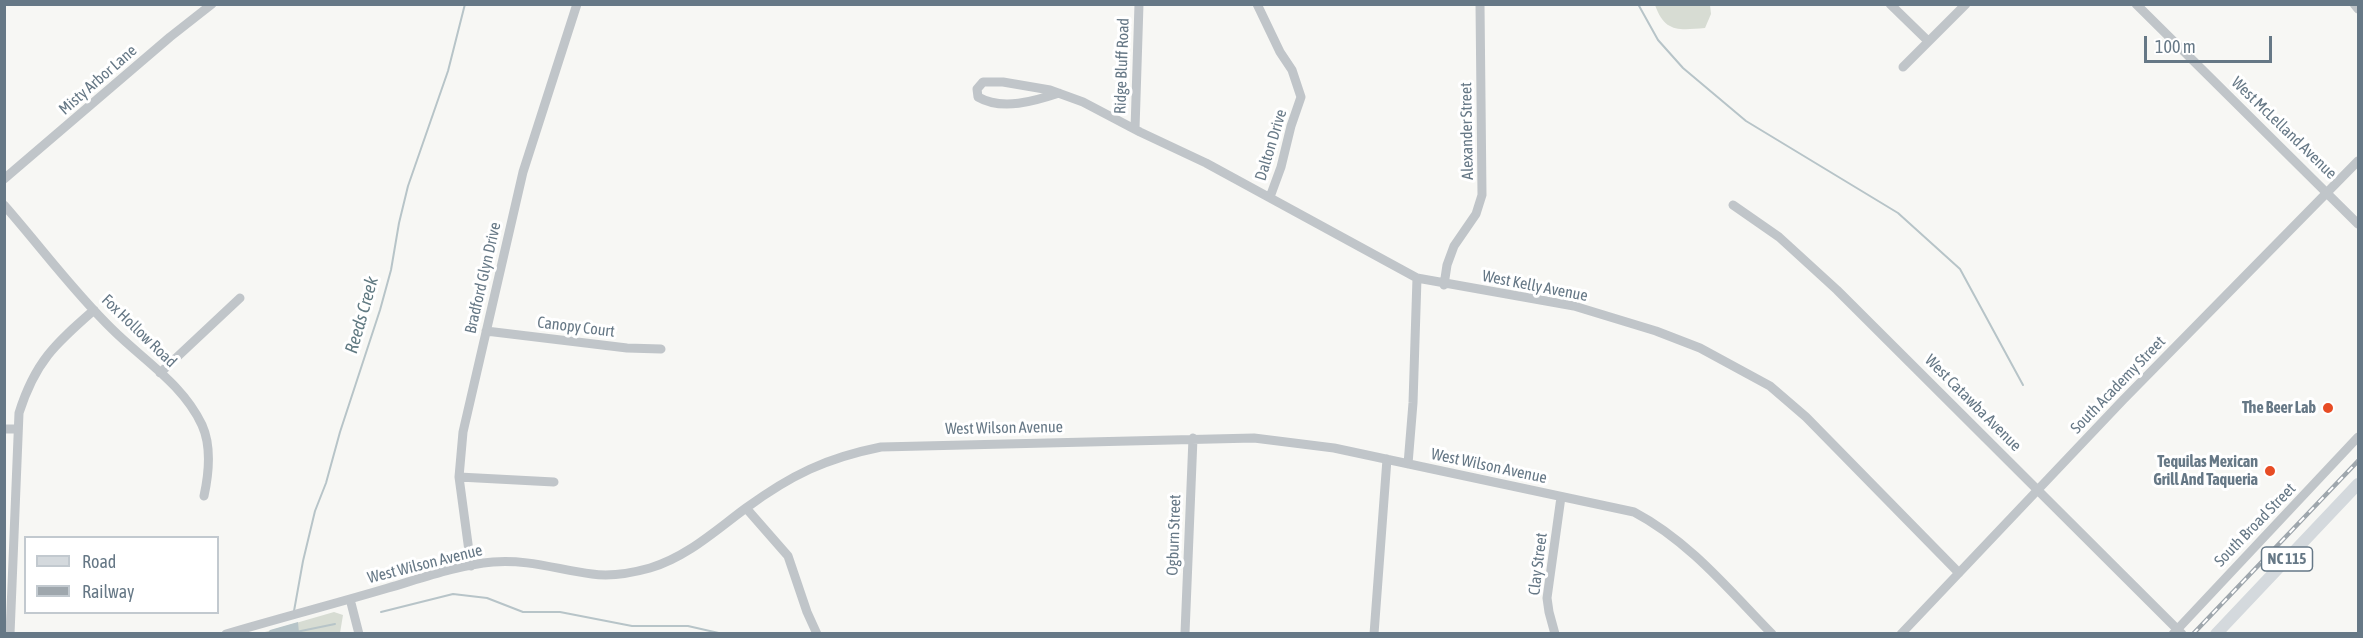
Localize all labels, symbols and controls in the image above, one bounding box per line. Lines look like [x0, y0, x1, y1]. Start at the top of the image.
street label: Ridge Bluff Road [1111, 18, 1133, 114]
scale bar [2147, 24, 2274, 62]
text: 100 m [2155, 36, 2196, 57]
street label: Misty Arbor Lane [55, 41, 141, 119]
street label: West McLelland Avenue [2227, 73, 2341, 183]
street label: Alexander Street [1457, 82, 1477, 180]
street label: Dalton Drive [1251, 107, 1291, 183]
street label: Bradford Glyn Drive [461, 220, 505, 336]
street label: West Kelly Avenue [1481, 266, 1589, 306]
water label: Reeds Creek [341, 274, 383, 356]
street label: Fox Hollow Road [97, 290, 181, 372]
street label: Canopy Court [536, 313, 616, 341]
street label: South Academy Street [2067, 332, 2169, 438]
street label: West Catawba Avenue [1921, 351, 2025, 455]
place label: The Beer Lab [2242, 398, 2316, 418]
marker: The Beer Lab [2321, 401, 2335, 415]
street label: West Wilson Avenue [945, 417, 1063, 439]
street label: West Wilson Avenue [1429, 444, 1549, 488]
place label: Tequilas Mexican Grill And Taqueria [2153, 452, 2258, 490]
marker: Tequilas Mexican Grill And Taqueria [2263, 464, 2277, 478]
street label: South Broad Street [2210, 479, 2300, 571]
street label: Ogburn Street [1163, 494, 1185, 576]
street label: Clay Street [1525, 532, 1551, 596]
legend [24, 536, 219, 614]
street label: West Wilson Avenue [366, 540, 484, 588]
road number: NC 115 [2262, 547, 2312, 571]
text: Road [82, 551, 116, 572]
text: Railway [82, 581, 134, 602]

